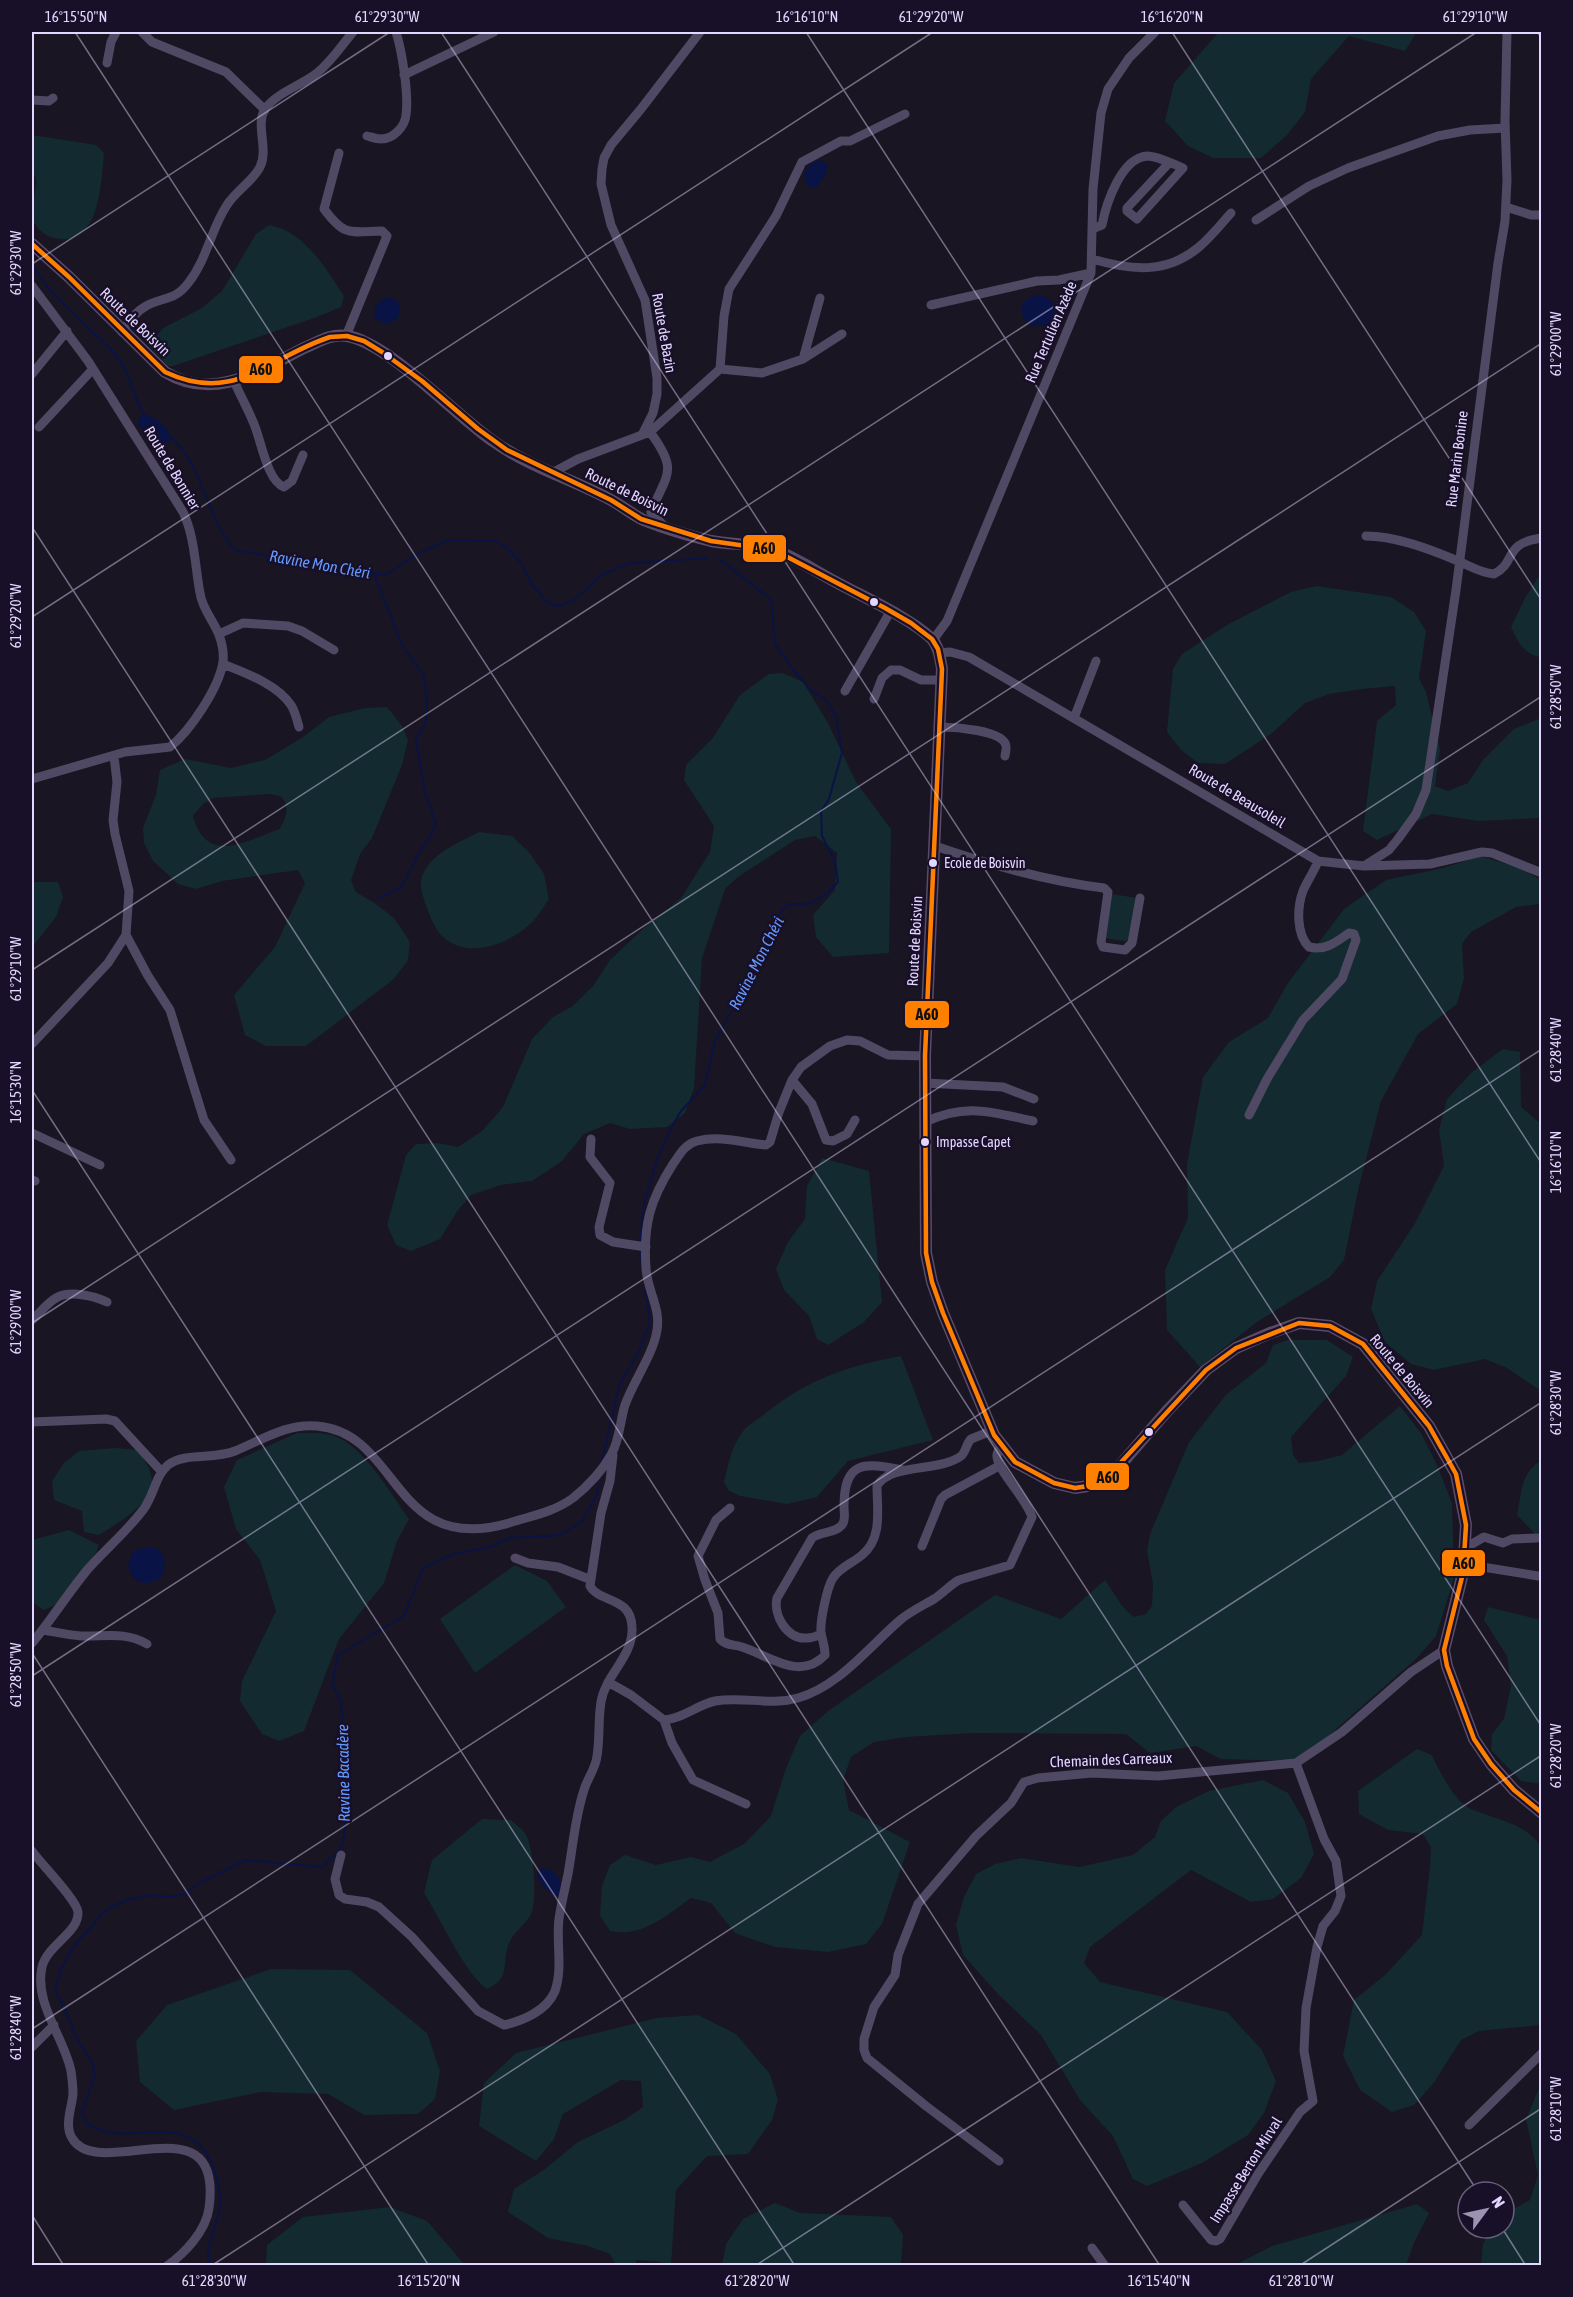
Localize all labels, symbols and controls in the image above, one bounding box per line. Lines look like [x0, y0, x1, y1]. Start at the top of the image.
text: 16°15'50"N [45, 8, 107, 25]
text: 61°29'30"W [355, 8, 419, 25]
text: 16°16'10"N [776, 8, 838, 25]
text: 61°29'20"W [899, 8, 963, 25]
text: 16°16'20"N [1141, 8, 1203, 25]
text: 61°29'10"W [1443, 8, 1507, 25]
text: 61°29'30"W [7, 231, 24, 295]
street label: Rue Tertulien Azède [1021, 278, 1080, 385]
street label: Route de Boisvin [97, 284, 174, 359]
street label: Route de Bazin [649, 292, 680, 374]
text: 61°29'00"W [1547, 312, 1564, 376]
unlabelled marker [382, 350, 394, 362]
line badge: A60 [238, 355, 284, 384]
text: A60 [249, 360, 273, 378]
street label: Rue Marin Bonine [1442, 410, 1471, 508]
street label: Route de Bonnier [141, 423, 204, 513]
street label: Route de Boisvin [583, 464, 672, 519]
line badge: A60 [742, 534, 787, 563]
text: A60 [752, 539, 776, 557]
water label: Ravine Mon Chéri [268, 546, 372, 582]
text: 61°29'20"W [7, 584, 24, 648]
unlabelled marker [868, 596, 880, 608]
text: 61°28'50"W [1547, 665, 1564, 729]
street label: Route de Beausoleil [1186, 760, 1289, 831]
place label: Ecole de Boisvin [944, 855, 1026, 871]
marker: Ecole de Boisvin [927, 857, 939, 869]
street label: Route de Boisvin [904, 895, 925, 987]
water label: Ravine Mon Chéri [725, 913, 787, 1012]
text: 61°29'10"W [7, 937, 24, 1001]
line badge: A60 [904, 1000, 950, 1029]
text: A60 [915, 1005, 939, 1023]
text: 61°28'40"W [1547, 1018, 1564, 1082]
text: 16°15'30"N [7, 1061, 24, 1123]
text: 16°16'10"N [1547, 1131, 1564, 1193]
place label: Impasse Capet [936, 1134, 1011, 1150]
marker: Impasse Capet [919, 1136, 931, 1148]
text: 61°29'00"W [7, 1290, 24, 1354]
street label: Route de Boisvin [1367, 1331, 1438, 1411]
text: 61°28'30"W [1547, 1371, 1564, 1435]
unlabelled marker [1143, 1426, 1155, 1438]
line badge: A60 [1085, 1462, 1130, 1491]
text: A60 [1096, 1468, 1120, 1486]
line badge: A60 [1441, 1549, 1486, 1577]
text: A60 [1452, 1554, 1476, 1572]
text: 61°28'50"W [7, 1643, 24, 1707]
water label: Ravine Bacadère [333, 1724, 353, 1822]
text: 61°28'20"W [1547, 1724, 1564, 1788]
street label: Chemain des Carreaux [1050, 1749, 1172, 1770]
text: 61°28'40"W [7, 1996, 24, 2060]
text: 61°28'10"W [1547, 2077, 1564, 2141]
street label: Impasse Berton Mirval [1206, 2114, 1285, 2226]
north arrow [1456, 2180, 1516, 2240]
text: N [1488, 2193, 1509, 2211]
text: 61°28'30"W [182, 2272, 246, 2289]
text: 16°15'20"N [398, 2272, 460, 2289]
text: 61°28'20"W [725, 2272, 789, 2289]
text: 16°15'40"N [1128, 2272, 1190, 2289]
text: 61°28'10"W [1269, 2272, 1333, 2289]

